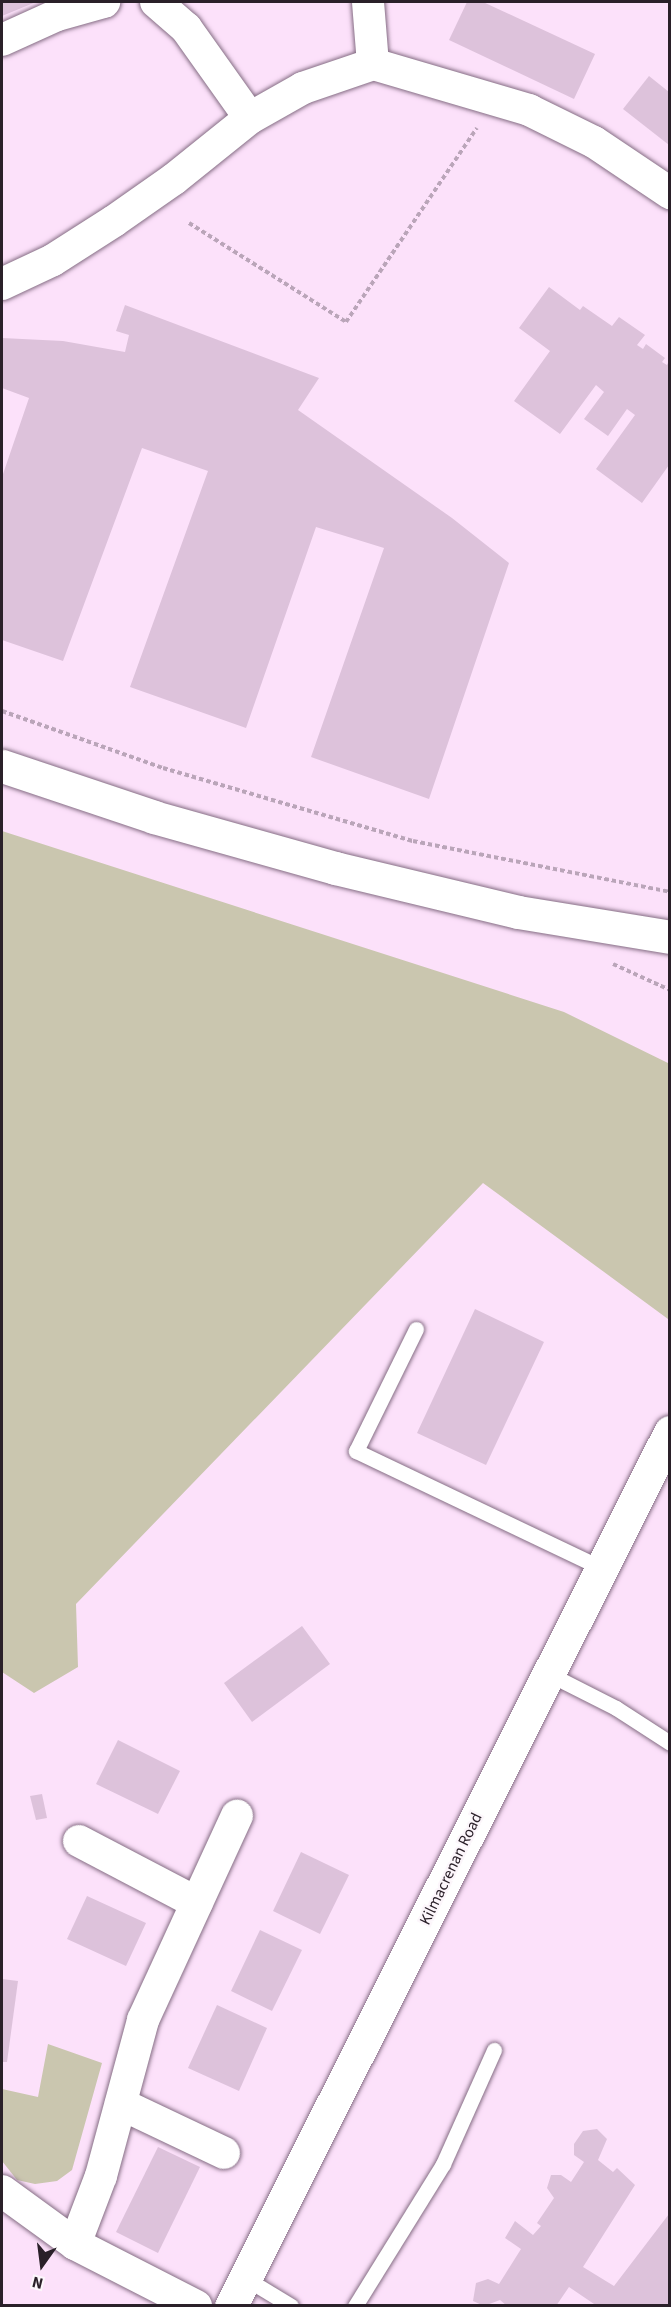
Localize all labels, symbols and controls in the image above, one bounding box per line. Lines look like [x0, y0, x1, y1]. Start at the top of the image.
street label: Kilmacrenan Road [416, 1810, 486, 1928]
north arrow [12, 2235, 72, 2295]
text: N [30, 2271, 45, 2294]

